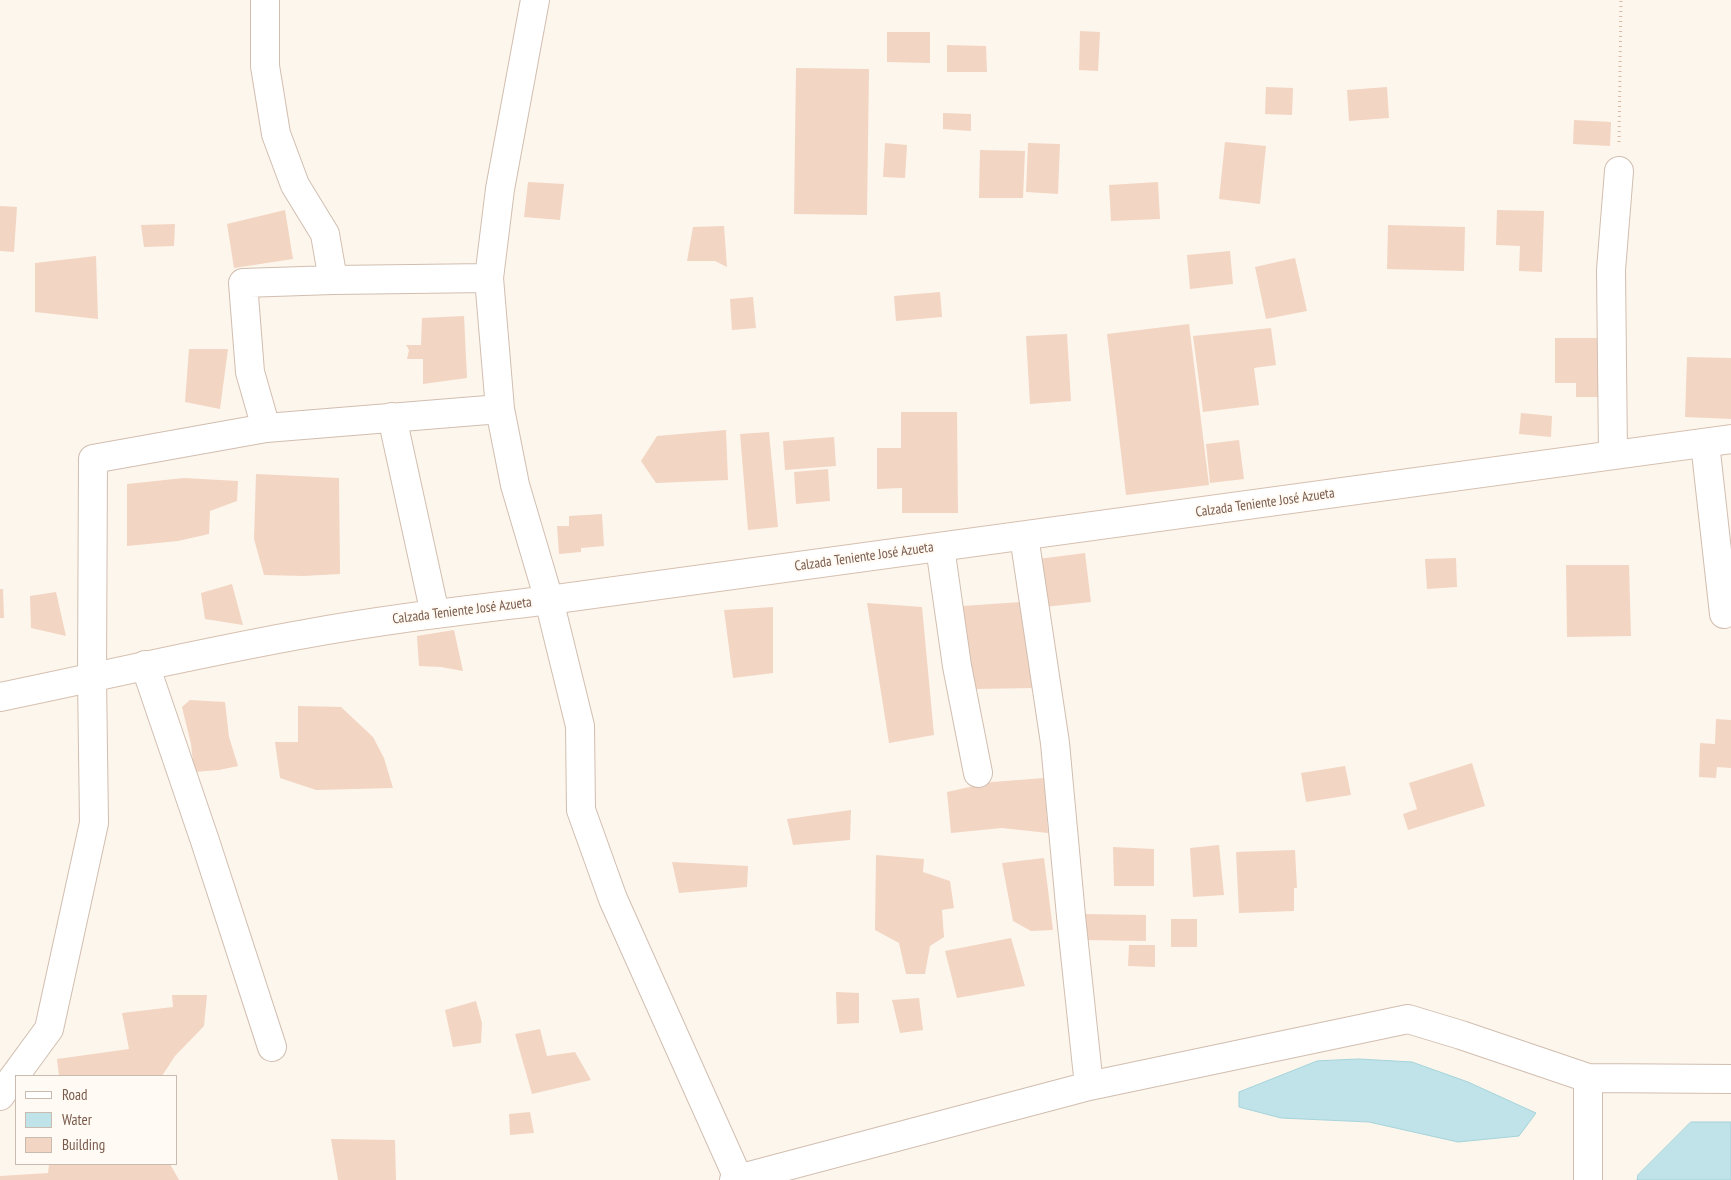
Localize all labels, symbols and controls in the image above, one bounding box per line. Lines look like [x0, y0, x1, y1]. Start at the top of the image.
street label: Calzada Teniente José Azueta [1194, 485, 1336, 521]
street label: Calzada Teniente José Azueta [793, 539, 935, 575]
street label: Calzada Teniente José Azueta [391, 594, 533, 628]
legend [15, 1075, 178, 1165]
text: Road [62, 1085, 88, 1104]
text: Water [62, 1110, 92, 1129]
text: Building [62, 1135, 105, 1154]

